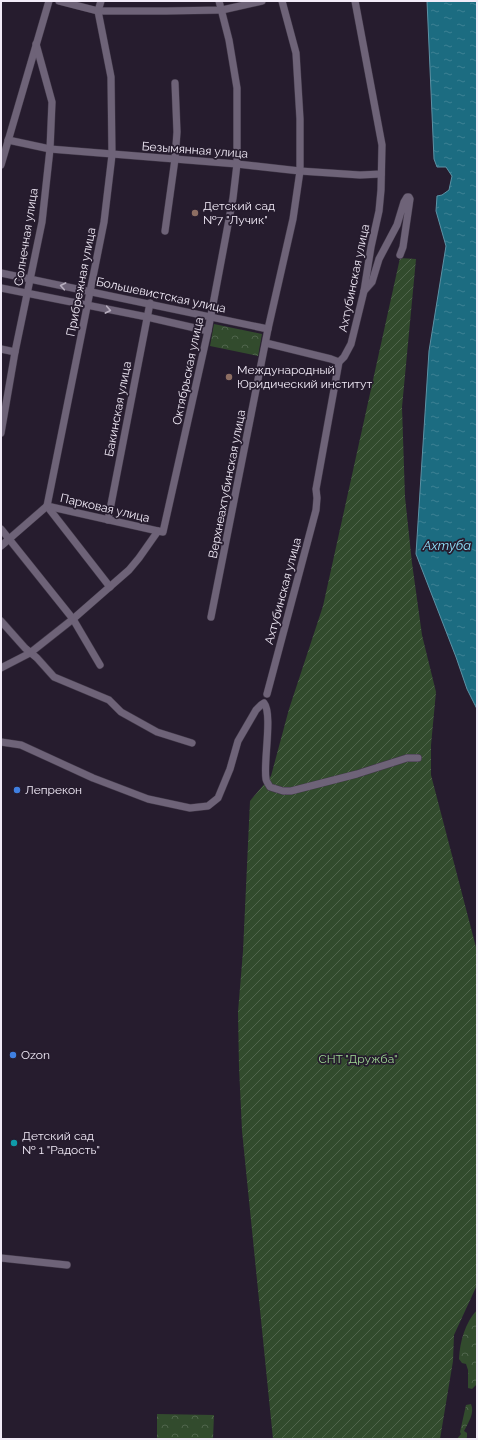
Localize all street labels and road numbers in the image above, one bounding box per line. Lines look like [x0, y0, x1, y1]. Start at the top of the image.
street label: Безымянная улица [141, 139, 249, 161]
street label: Солнечная улица [11, 187, 41, 287]
street label: Ахтубинская улица [336, 223, 372, 333]
street label: Прибрежная улица [64, 226, 98, 338]
street label: Большевистская улица [95, 274, 227, 316]
street label: Октябрьская улица [170, 316, 206, 426]
street label: Бакинская улица [102, 360, 134, 458]
street label: Верхнеахтубинская улица [206, 409, 248, 559]
street label: Парковая улица [59, 491, 151, 525]
street label: Ахтубинская улица [262, 536, 304, 646]

